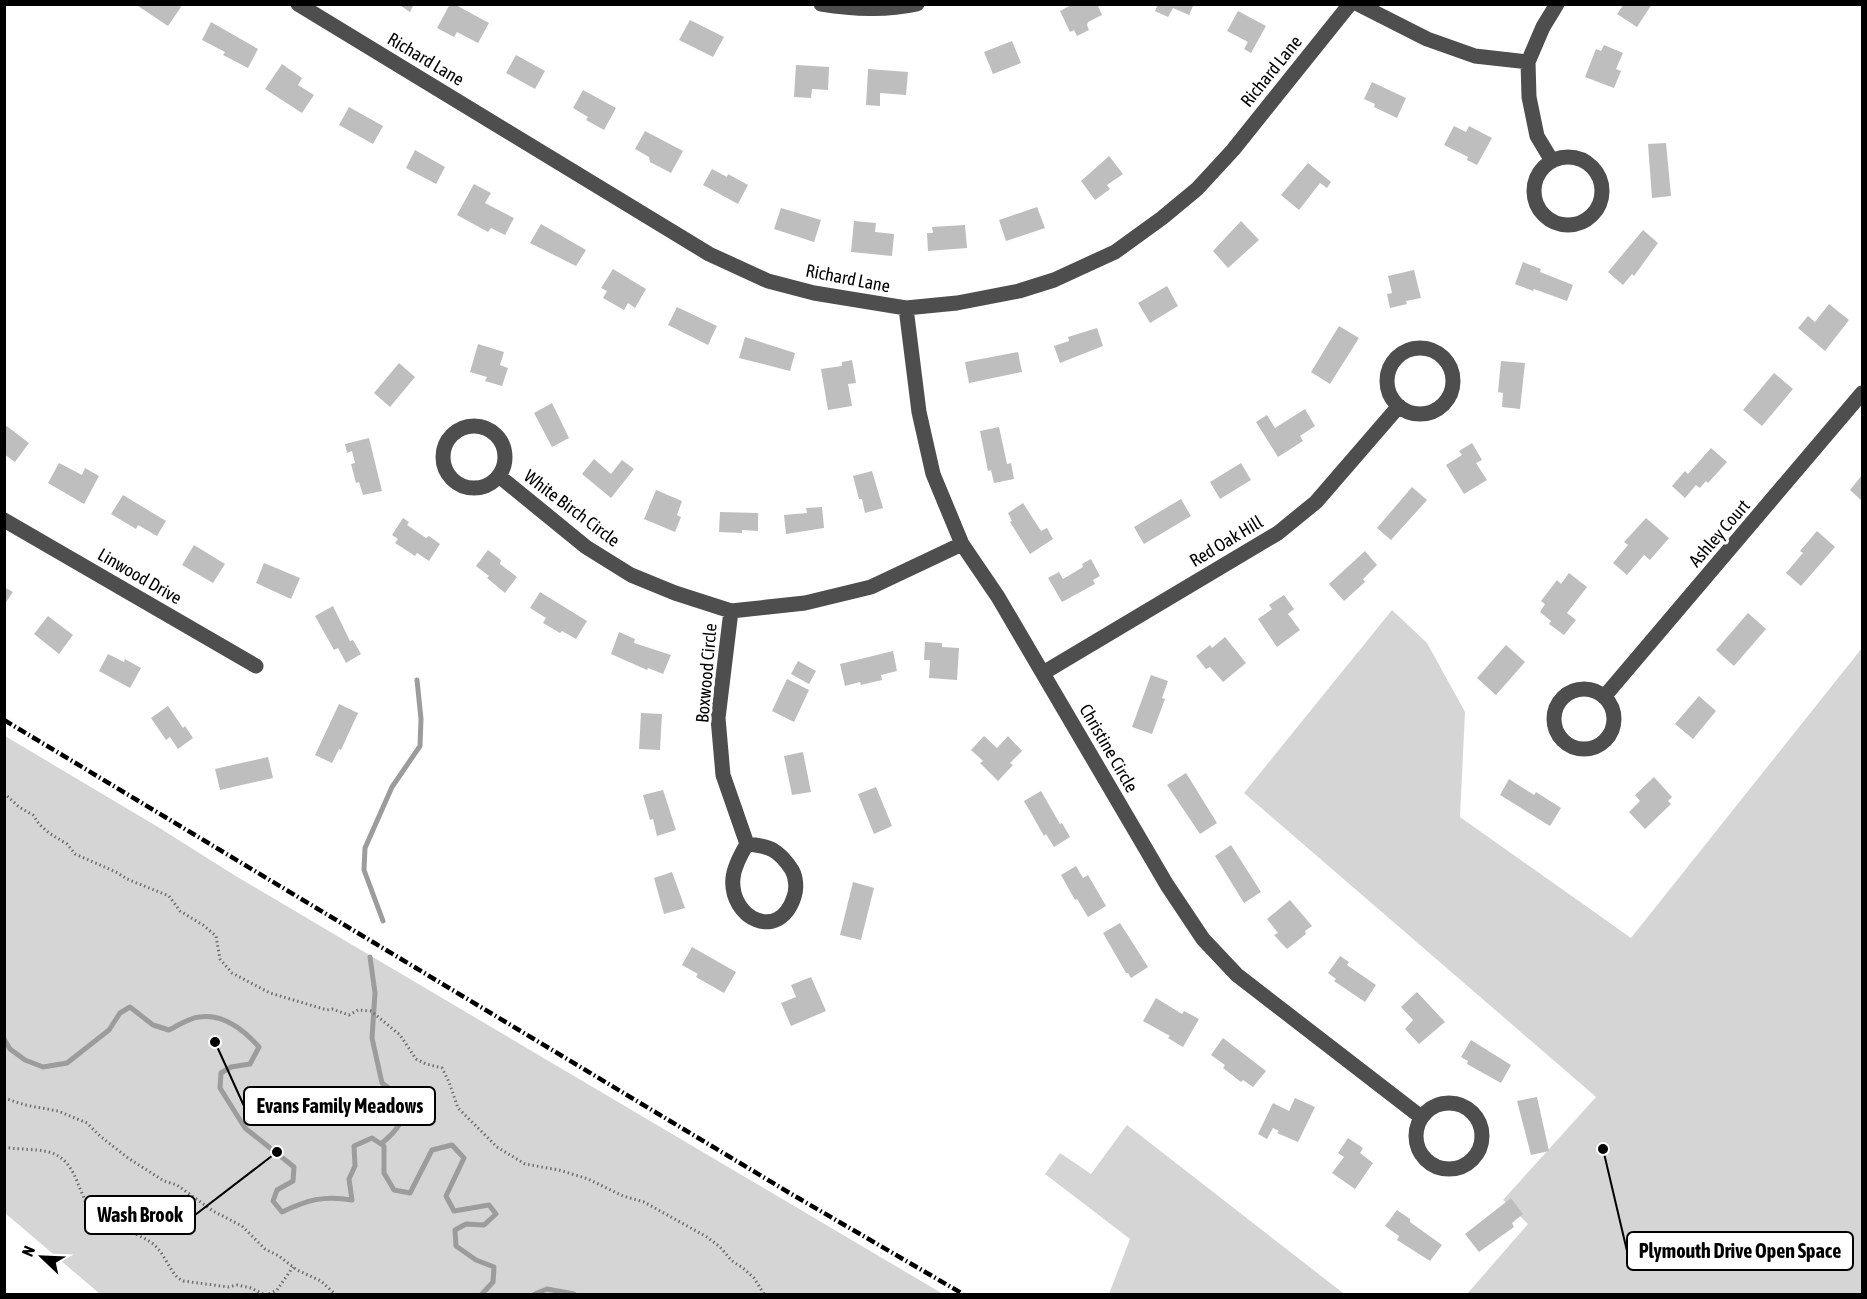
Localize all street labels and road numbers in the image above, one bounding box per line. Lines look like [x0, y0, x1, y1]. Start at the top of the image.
street label: Richard Lane [384, 28, 468, 90]
street label: Richard Lane [1236, 31, 1306, 111]
street label: Richard Lane [804, 260, 892, 296]
street label: White Birch Circle [520, 465, 624, 551]
street label: Ashley Court [1684, 495, 1754, 571]
street label: Red Oak Hill [1186, 511, 1267, 571]
street label: Linwood Drive [94, 544, 186, 608]
street label: Boxwood Circle [691, 623, 721, 723]
street label: Christine Circle [1075, 700, 1143, 796]

